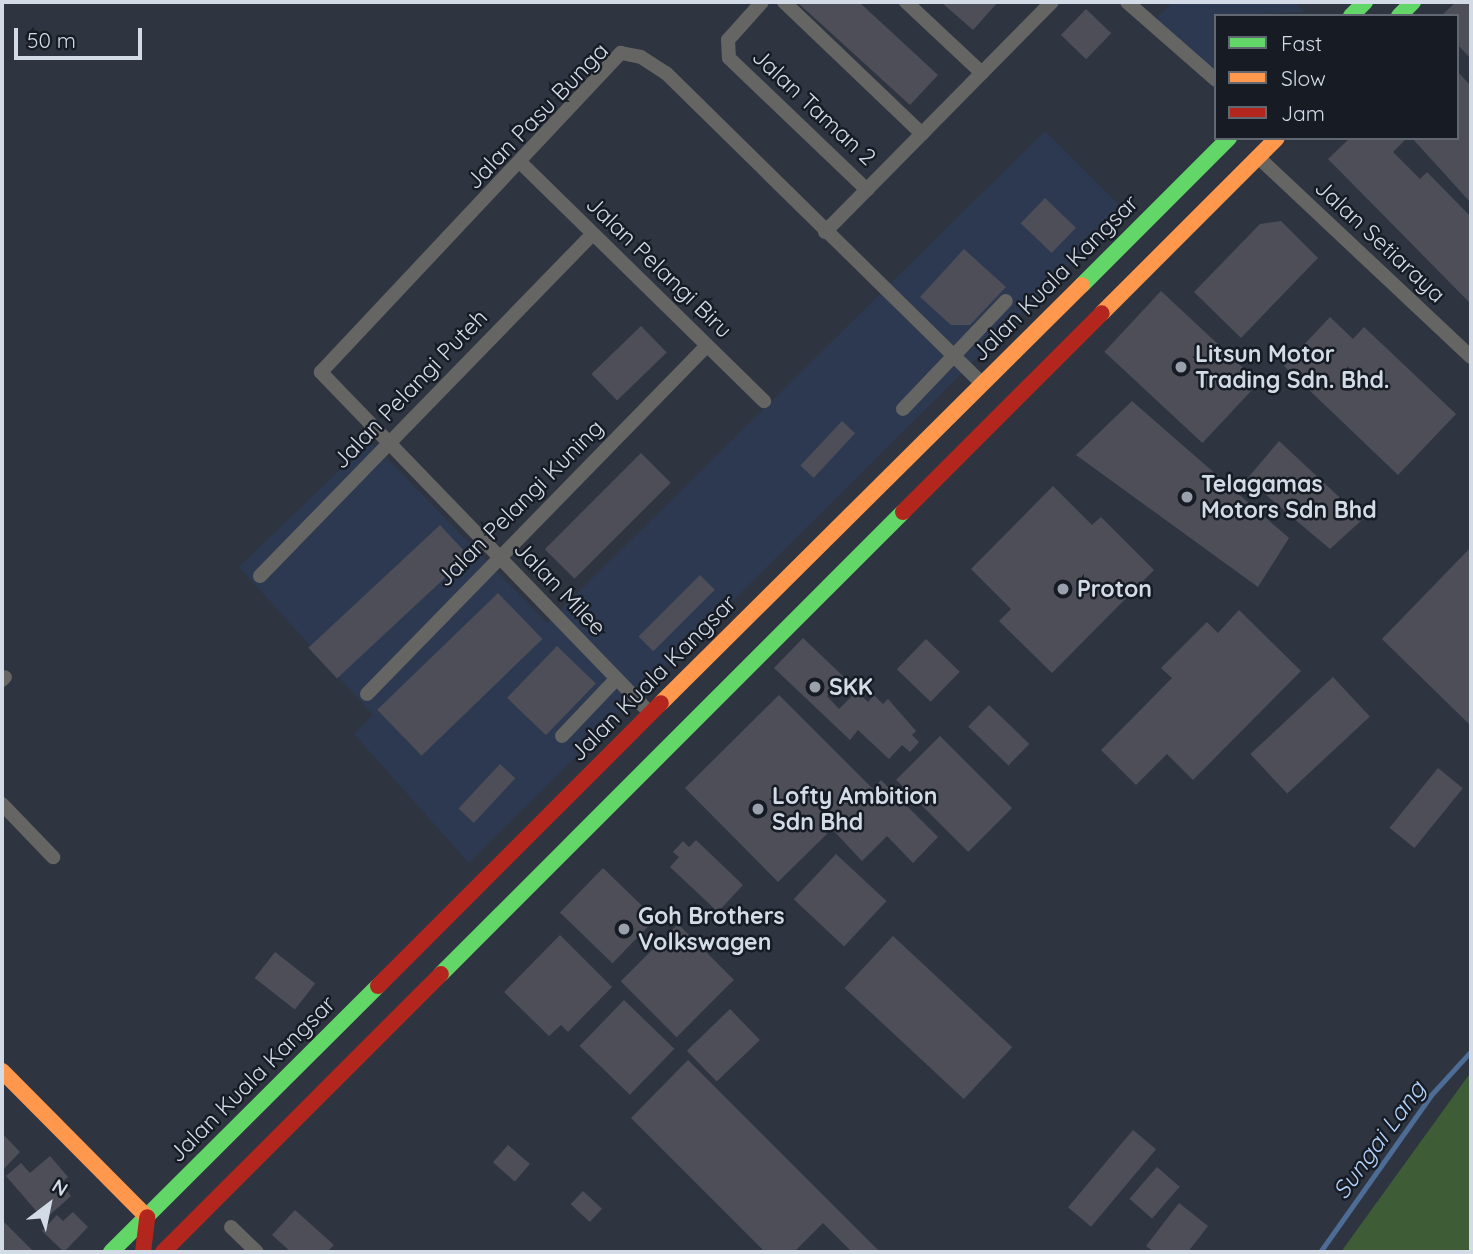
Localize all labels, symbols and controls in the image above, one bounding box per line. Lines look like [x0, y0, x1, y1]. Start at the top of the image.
scale bar [18, 14, 145, 58]
legend [1214, 14, 1459, 140]
text: 50 m [27, 27, 76, 53]
text: Fast [1281, 30, 1322, 56]
street label: Jalan Pasu Bunga [460, 37, 614, 195]
street label: Jalan Taman 2 [747, 43, 881, 171]
text: Slow [1281, 65, 1326, 91]
text: Jam [1281, 100, 1325, 126]
street label: Jalan Setiaraya [1309, 174, 1451, 308]
street label: Jalan Kuala Kangsar [966, 189, 1144, 367]
street label: Jalan Pelangi Biru [580, 190, 738, 344]
street label: Jalan Pelangi Puteh [327, 304, 493, 474]
place label: Litsun Motor Trading Sdn. Bhd. [1195, 340, 1390, 394]
marker: Litsun Motor Trading Sdn. Bhd. [1173, 359, 1189, 375]
street label: Jalan Pelangi Kuning [431, 414, 609, 592]
place label: Telagamas Motors Sdn Bhd [1201, 470, 1377, 524]
marker: Telagamas Motors Sdn Bhd [1179, 489, 1195, 505]
street label: Jalan Milee [508, 535, 612, 641]
place label: Proton [1077, 575, 1152, 603]
marker: Proton [1055, 581, 1071, 597]
street label: Jalan Kuala Kangsar [564, 589, 742, 767]
place label: SKK [829, 673, 873, 701]
marker: SKK [807, 679, 823, 695]
place label: Lofty Ambition Sdn Bhd [772, 782, 937, 836]
marker: Lofty Ambition Sdn Bhd [750, 801, 766, 817]
place label: Goh Brothers Volkswagen [638, 902, 785, 956]
marker: Goh Brothers Volkswagen [616, 921, 632, 937]
street label: Jalan Kuala Kangsar [163, 990, 341, 1168]
water label: Sungai Lang [1327, 1076, 1431, 1204]
north arrow [14, 1170, 84, 1240]
text: N [48, 1173, 72, 1201]

